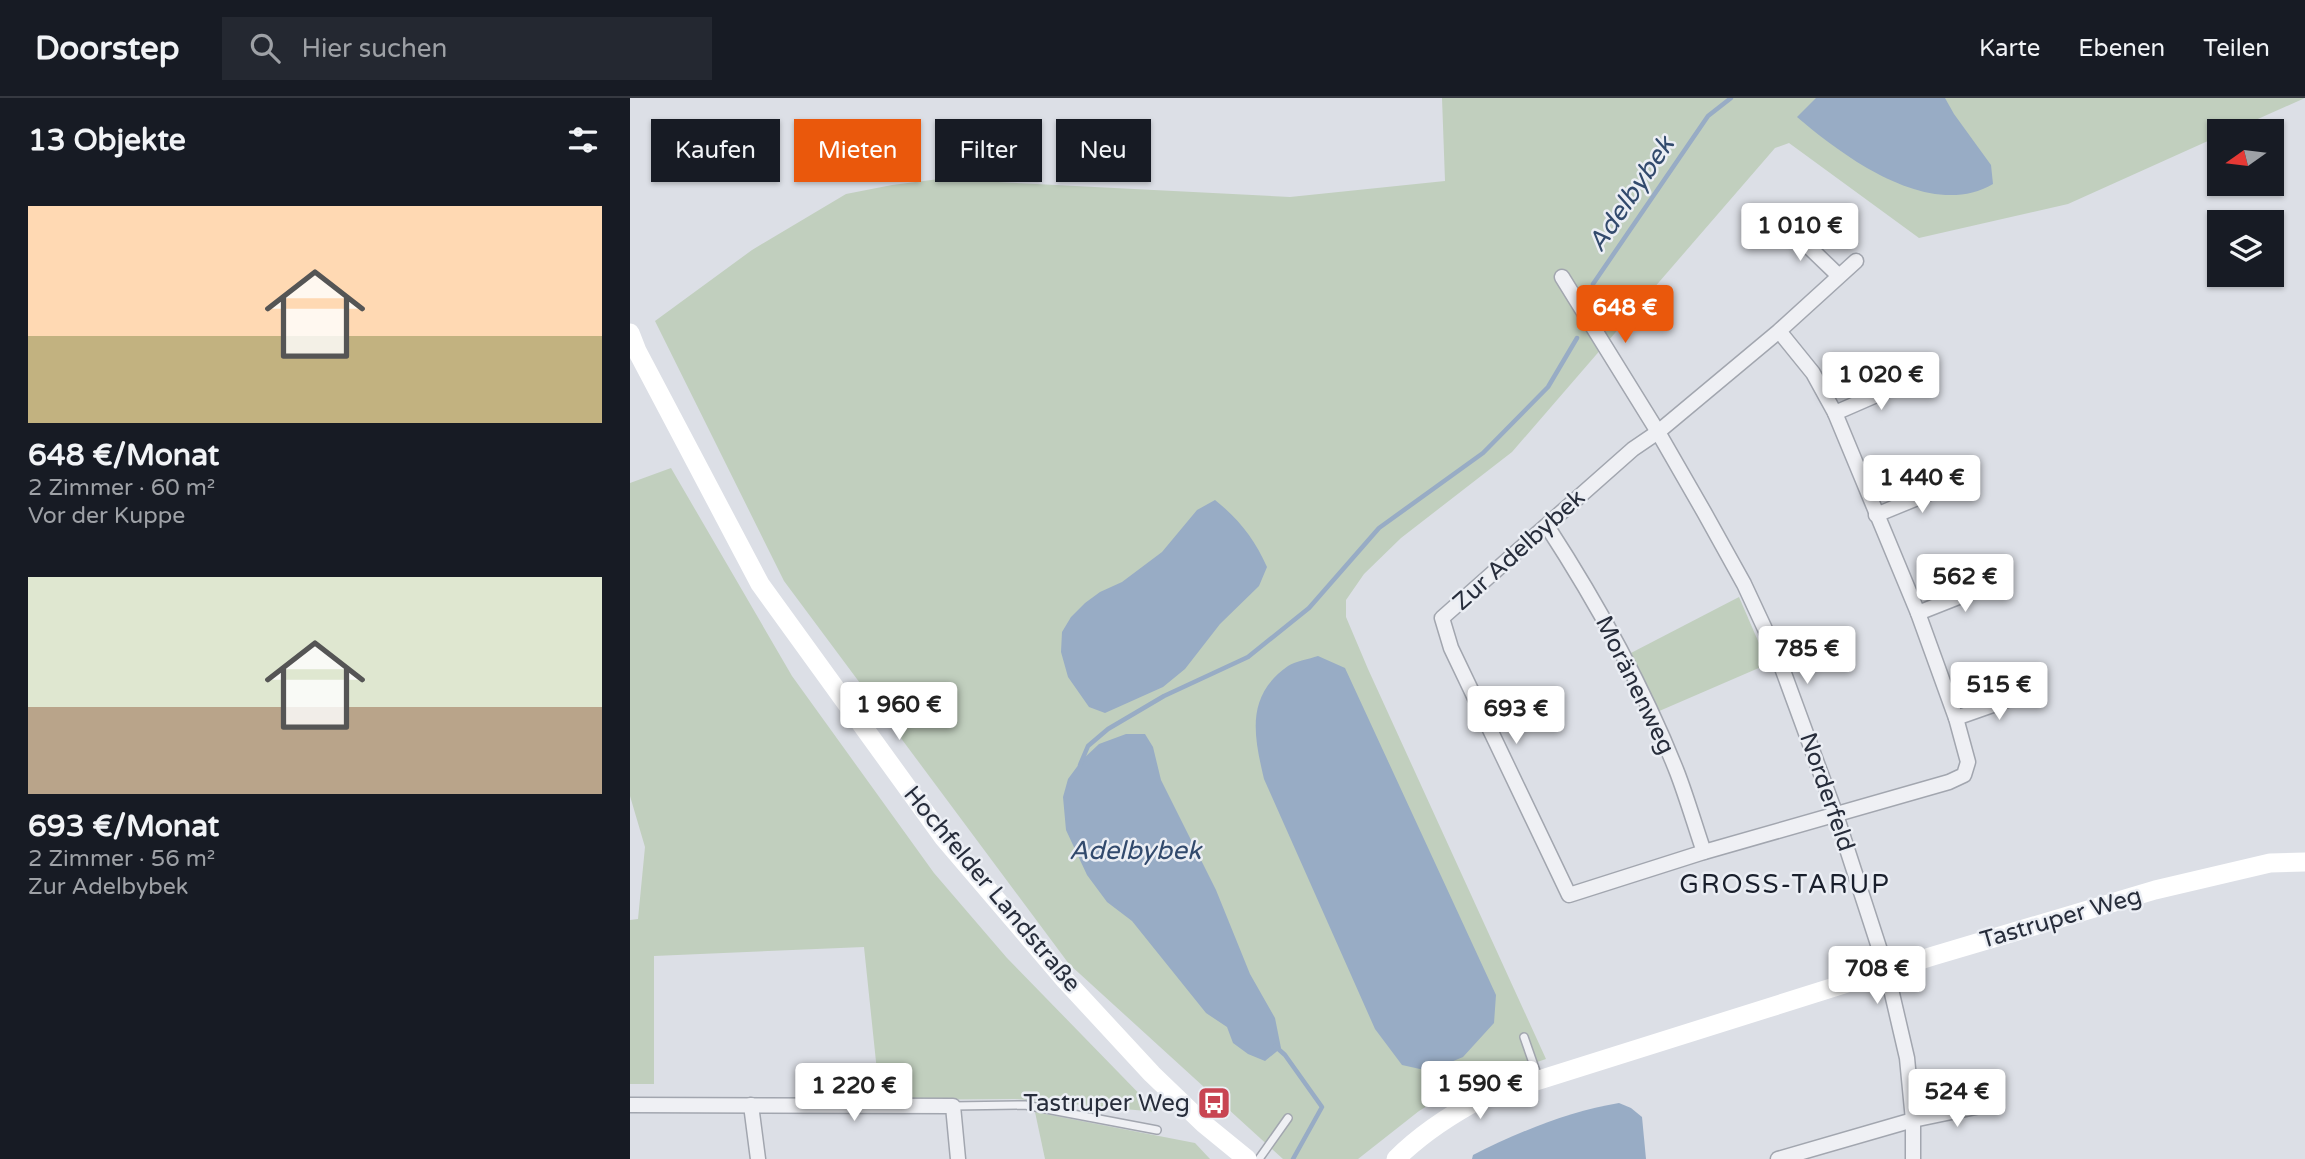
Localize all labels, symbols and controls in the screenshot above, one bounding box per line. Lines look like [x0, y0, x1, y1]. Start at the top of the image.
search box [222, 17, 712, 80]
text: Doorstep [35, 29, 180, 68]
icon: search [246, 29, 284, 67]
text: Hier suchen [302, 33, 447, 64]
text: Karte [1979, 34, 2040, 63]
text: Ebenen [2078, 34, 2165, 63]
text: Teilen [2203, 34, 2270, 63]
chip: Kaufen [651, 119, 780, 182]
chip: Mieten [794, 119, 921, 182]
chip: Filter [935, 119, 1042, 182]
chip: Neu [1056, 119, 1151, 182]
north arrow [2207, 119, 2284, 196]
map controls [2207, 119, 2284, 287]
icon: filters [564, 121, 602, 159]
text: 13 Objekte [28, 122, 186, 159]
water label: Adelbybek [1581, 129, 1682, 257]
pin: 1 010 € [1735, 204, 1865, 263]
button: layers [2207, 210, 2284, 287]
text: 1 010 € [1757, 212, 1843, 240]
icon: home [252, 251, 378, 377]
pin: 648 € [1576, 286, 1674, 345]
text: 648 € [1593, 294, 1658, 322]
pin: 1 020 € [1816, 352, 1946, 412]
text: 1 020 € [1838, 361, 1924, 389]
text: 648 €/Monat [28, 437, 219, 474]
pin: 1 440 € [1857, 456, 1987, 515]
text: 1 440 € [1879, 464, 1965, 492]
text: 2 Zimmer · 60 m² [28, 474, 215, 502]
street label: Zur Adelbybek [1447, 483, 1591, 617]
text: Vor der Kuppe [28, 502, 185, 530]
pin: 562 € [1916, 554, 2014, 614]
text: 562 € [1933, 563, 1998, 591]
street label: Moränenweg [1589, 611, 1681, 759]
icon: home [252, 622, 378, 748]
pin: 785 € [1758, 626, 1856, 686]
text: 785 € [1775, 635, 1840, 663]
pin: 515 € [1950, 662, 2048, 722]
text: 515 € [1967, 671, 2032, 699]
pin: 1 960 € [834, 682, 964, 742]
pin: 693 € [1467, 686, 1565, 746]
text: 1 960 € [856, 691, 942, 719]
text: 693 € [1484, 695, 1549, 723]
street label: Norderfeld [1793, 729, 1861, 855]
street label: Hochfelder Landstraße [897, 780, 1087, 998]
text: 693 €/Monat [28, 808, 219, 845]
water label: Adelbybek [1069, 835, 1203, 866]
text: 2 Zimmer · 56 m² [28, 845, 215, 873]
district label: GROSS-TARUP [1679, 869, 1891, 900]
text: Zur Adelbybek [28, 873, 188, 901]
street label: Tastruper Weg [1977, 881, 2145, 955]
pin: 708 € [1828, 946, 1926, 1006]
text: 708 € [1845, 955, 1910, 983]
pin: 1 590 € [1415, 1062, 1545, 1121]
pin: 1 220 € [789, 1063, 919, 1123]
text: 1 590 € [1437, 1070, 1523, 1098]
pin: 524 € [1908, 1070, 2006, 1129]
text: 1 220 € [811, 1072, 897, 1100]
text: 524 € [1925, 1078, 1990, 1106]
bus stop icon: Tastruper Weg [1195, 1084, 1233, 1122]
place label: Tastruper Weg [1023, 1089, 1190, 1118]

